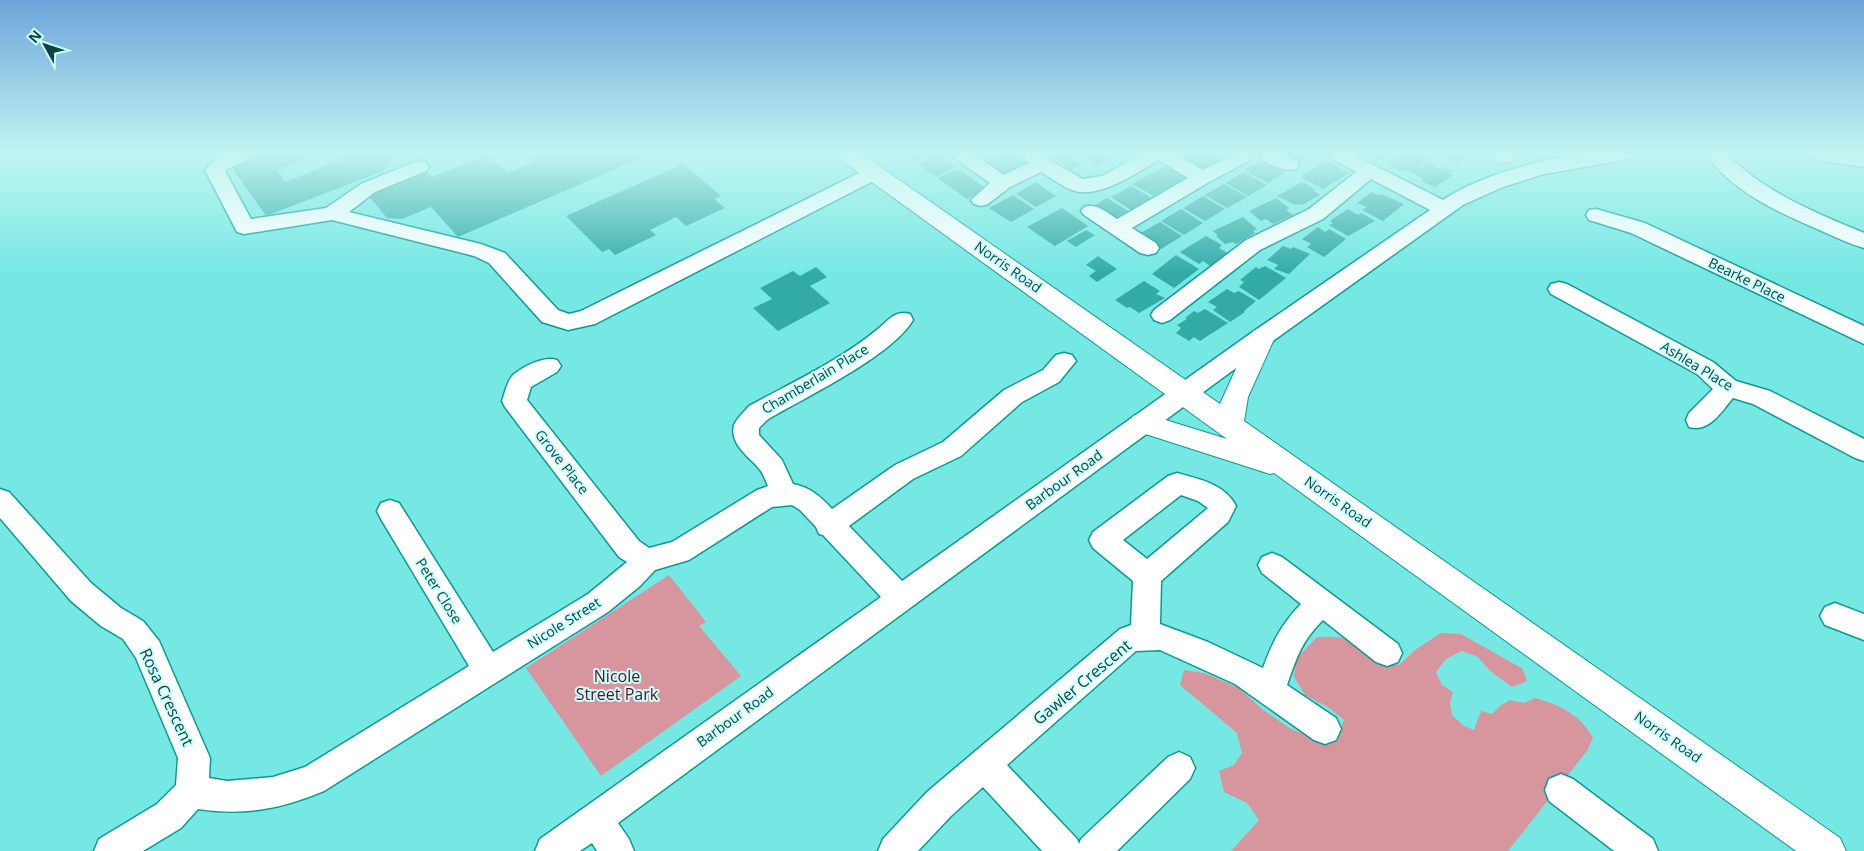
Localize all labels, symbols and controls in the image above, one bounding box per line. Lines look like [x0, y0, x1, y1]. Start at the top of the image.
north arrow [20, 20, 70, 70]
text: N [24, 26, 46, 47]
street label: Norris Road [971, 237, 1046, 297]
street label: Bearke Place [1706, 253, 1789, 306]
street label: Ashlea Place [1658, 337, 1737, 395]
street label: Chamberlain Place [758, 339, 872, 418]
street label: Grove Place [531, 425, 594, 498]
street label: Barbour Road [1021, 445, 1106, 514]
street label: Norris Road [1301, 472, 1376, 532]
street label: Peter Close [412, 554, 467, 627]
street label: Nicole Street [523, 592, 604, 653]
street label: Gawler Crescent [1028, 634, 1136, 730]
street label: Rosa Crescent [135, 645, 199, 750]
park label: Nicole Street Park [576, 665, 659, 705]
street label: Barbour Road [692, 682, 777, 751]
street label: Norris Road [1631, 707, 1706, 767]

